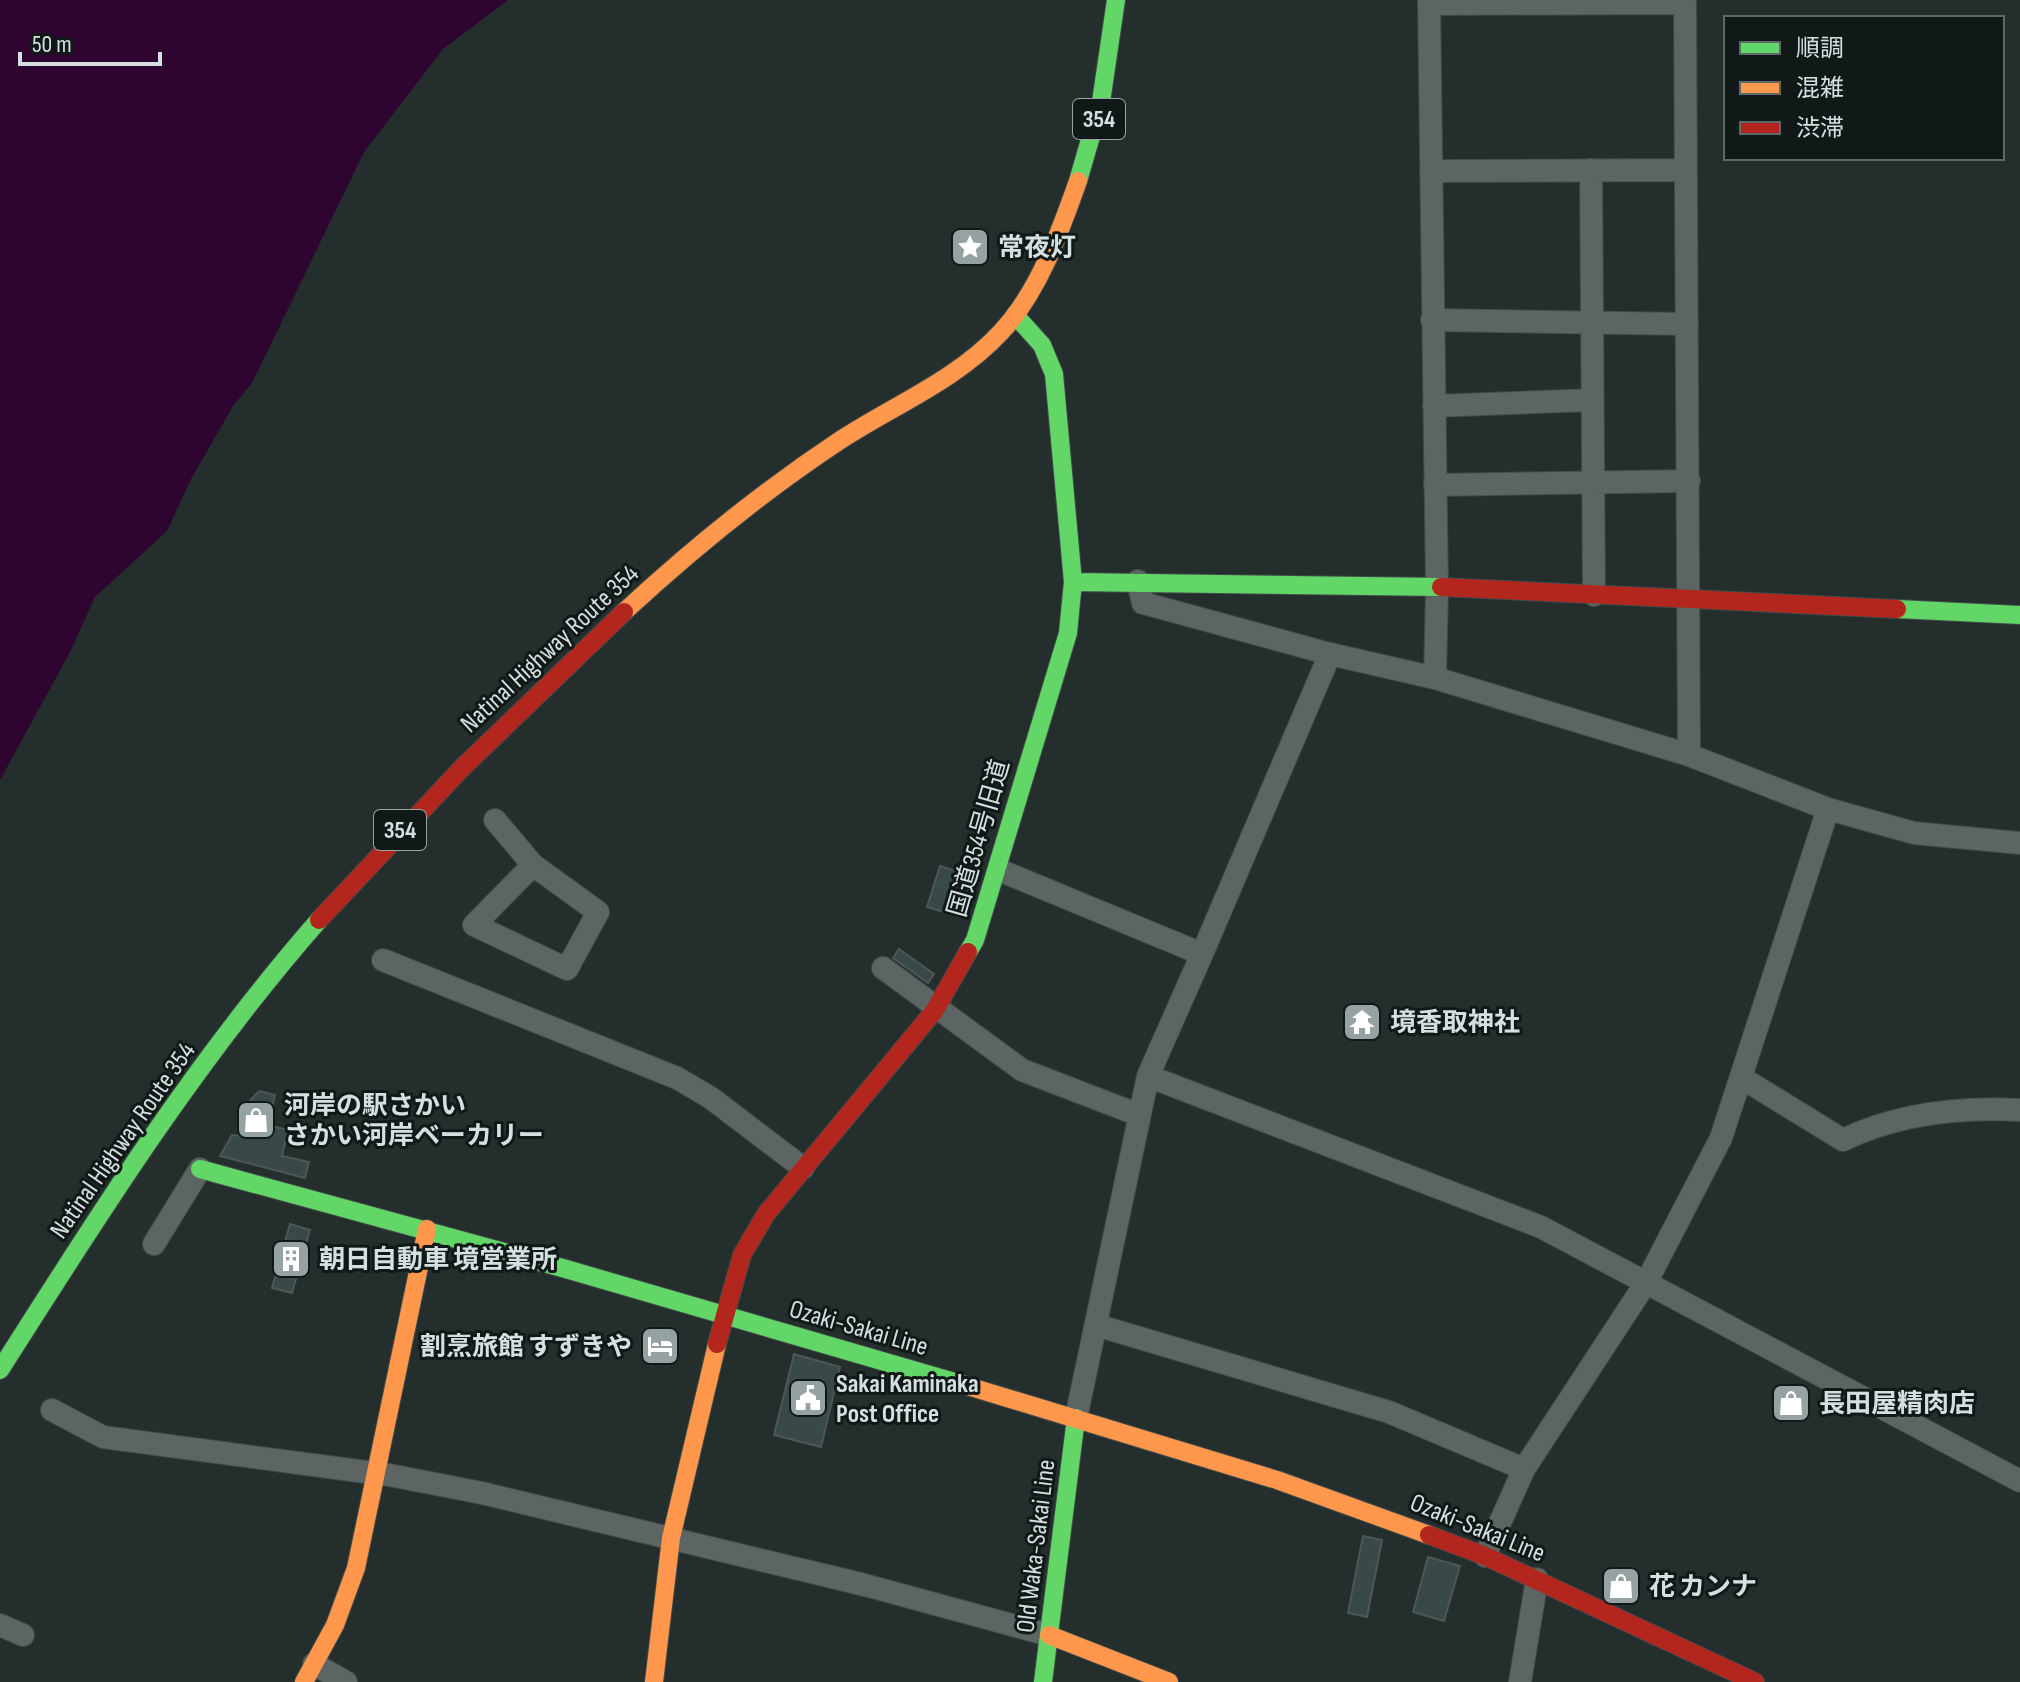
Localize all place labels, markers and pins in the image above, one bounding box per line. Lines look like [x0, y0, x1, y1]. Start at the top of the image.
place icon: 常夜灯 [949, 226, 991, 268]
place label: 常夜灯 [998, 233, 1076, 264]
temple icon: 境香取神社 [1341, 1001, 1383, 1043]
place label: 境香取神社 [1390, 1008, 1520, 1039]
place label: 河岸の駅さかい さかい河岸ベーカリー [284, 1091, 544, 1152]
shop icon: 河岸の駅さかい さかい河岸ベーカリー [235, 1099, 277, 1141]
building icon: 朝日自動車 境営業所 [270, 1238, 312, 1280]
place label: 朝日自動車 境営業所 [319, 1245, 557, 1276]
hotel icon: 割烹旅館 すずきや [639, 1325, 681, 1367]
place label: 割烹旅館 すずきや [420, 1332, 632, 1363]
place label: Sakai Kaminaka Post Office [836, 1369, 979, 1430]
public building icon: Sakai Kaminaka Post Office [787, 1377, 829, 1419]
shop icon: 長田屋精肉店 [1770, 1382, 1812, 1424]
place label: 長田屋精肉店 [1819, 1389, 1975, 1420]
shop icon: 花 カンナ [1600, 1565, 1642, 1607]
place label: 花 カンナ [1649, 1572, 1757, 1603]

